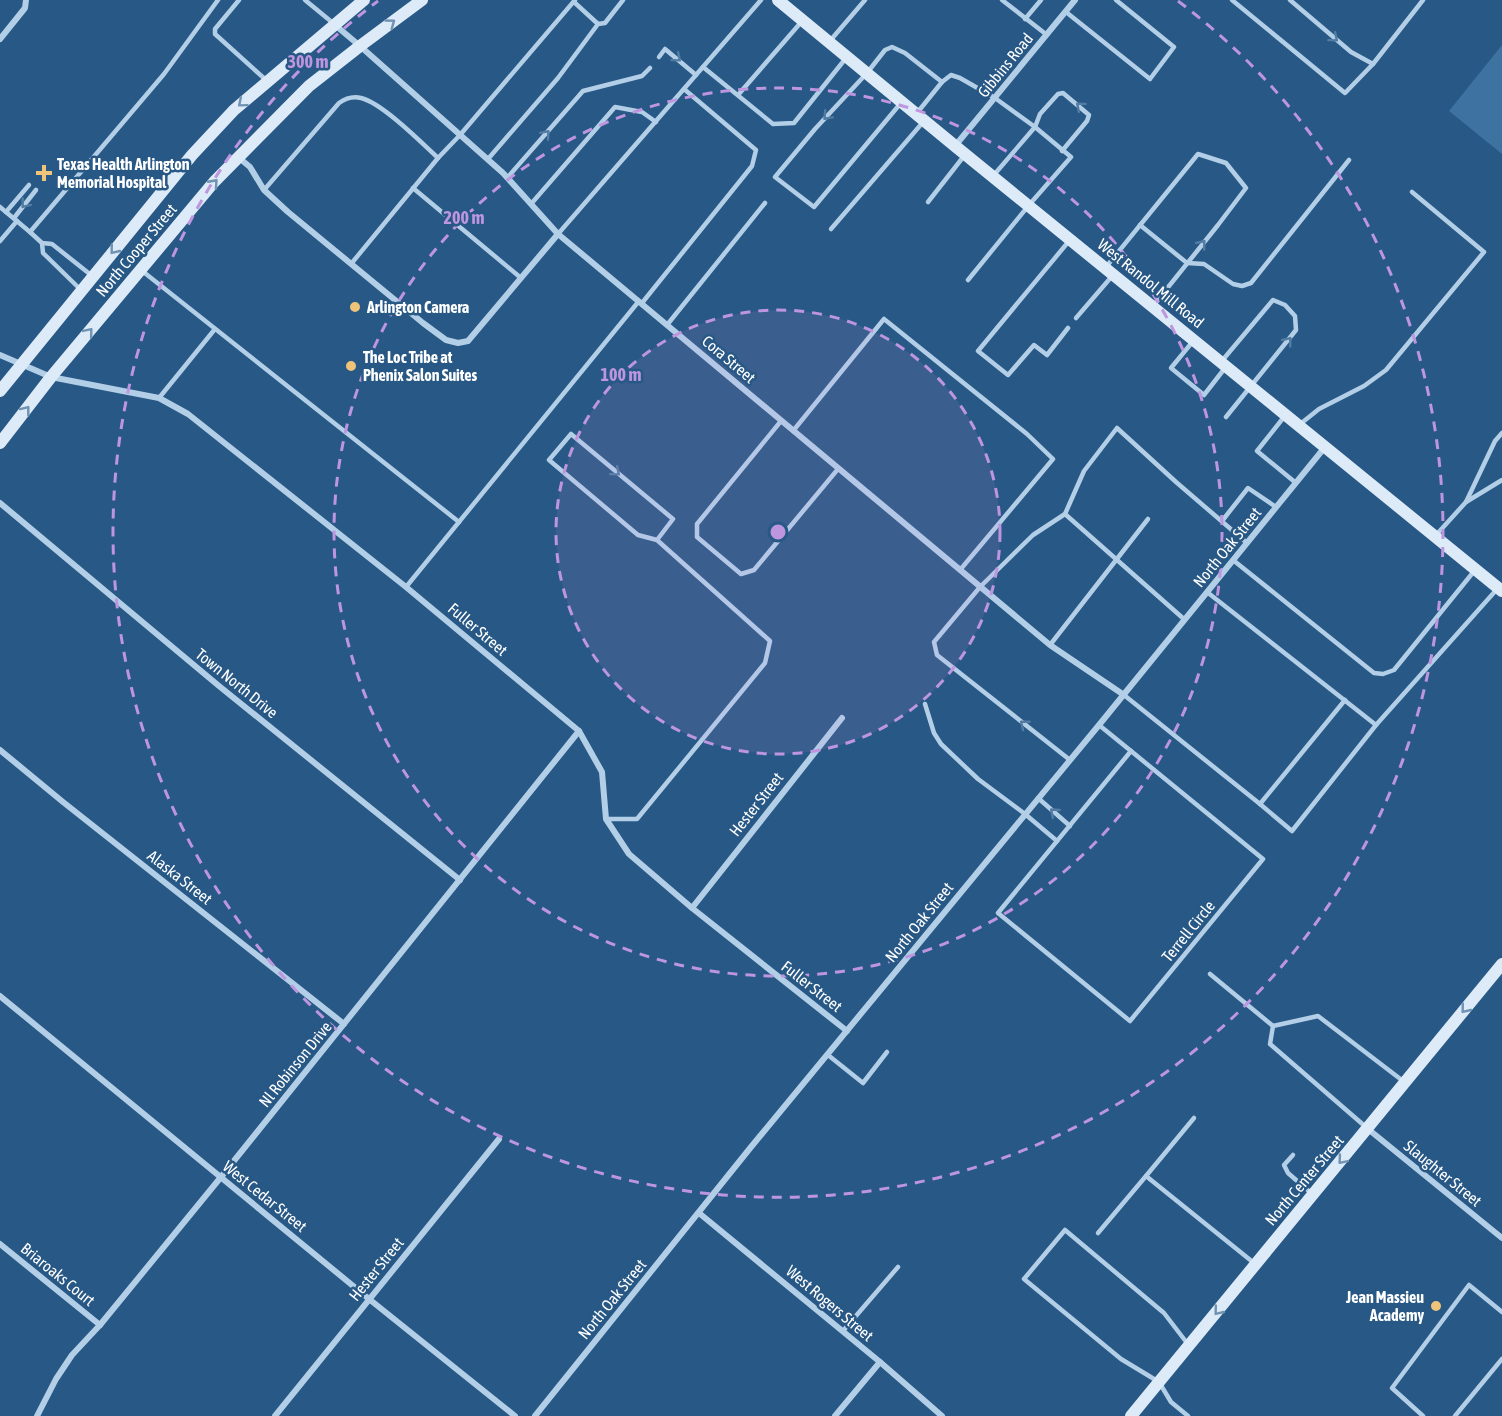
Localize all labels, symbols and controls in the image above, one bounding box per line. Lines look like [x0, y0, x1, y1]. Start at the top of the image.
one-way arrow [384, 19, 395, 30]
street label: Gibbins Road [974, 29, 1036, 101]
one-way arrow [1327, 31, 1338, 42]
text: 300 m [288, 51, 328, 72]
one-way arrow [670, 51, 681, 62]
one-way arrow [238, 96, 249, 107]
one-way arrow [1076, 103, 1087, 114]
one-way arrow [823, 109, 834, 119]
one-way arrow [539, 130, 550, 141]
place label: Texas Health Arlington Memorial Hospital [57, 155, 190, 191]
marker: Texas Health Arlington Memorial Hospital [35, 164, 53, 182]
one-way arrow [207, 179, 218, 189]
one-way arrow [21, 197, 32, 208]
street label: North Cooper Street [92, 200, 181, 301]
text: 200 m [444, 207, 484, 228]
street label: West Randol Mill Road [1094, 235, 1208, 331]
one-way arrow [1195, 240, 1206, 251]
one-way arrow [110, 244, 121, 255]
place label: Arlington Camera [366, 298, 469, 316]
marker: Arlington Camera [348, 300, 362, 314]
one-way arrow [81, 328, 92, 339]
street label: Cora Street [699, 332, 760, 387]
one-way arrow [1280, 336, 1291, 347]
place label: The Loc Tribe at Phenix Salon Suites [363, 348, 478, 384]
marker: The Loc Tribe at Phenix Salon Suites [344, 359, 358, 373]
text: 100 m [601, 364, 641, 385]
one-way arrow [18, 406, 29, 417]
one-way arrow [609, 464, 620, 475]
street label: North Oak Street [1189, 503, 1265, 590]
centre of rings [768, 522, 788, 542]
street label: Fuller Street [445, 599, 512, 659]
street label: Town North Drive [192, 645, 282, 721]
one-way arrow [1019, 721, 1030, 732]
street label: Hester Street [726, 768, 787, 839]
one-way arrow [1050, 808, 1061, 819]
street label: Alaska Street [144, 846, 216, 908]
street label: North Oak Street [881, 878, 957, 965]
street label: Terrell Circle [1158, 897, 1218, 965]
street label: Fuller Street [778, 957, 846, 1015]
one-way arrow [1461, 1002, 1472, 1013]
street label: Nl Robinson Drive [255, 1018, 335, 1110]
street label: North Center Street [1261, 1131, 1347, 1229]
street label: Slaughter Street [1400, 1136, 1486, 1211]
one-way arrow [1338, 1153, 1349, 1164]
street label: West Cedar Street [220, 1157, 311, 1235]
street label: Hester Street [345, 1234, 407, 1304]
street label: Briaroaks Court [18, 1239, 99, 1309]
street label: North Oak Street [574, 1255, 650, 1342]
street label: West Rogers Street [782, 1261, 877, 1346]
place label: Jean Massieu Academy [1345, 1288, 1424, 1324]
marker: Jean Massieu Academy [1429, 1299, 1443, 1313]
one-way arrow [1214, 1304, 1225, 1315]

